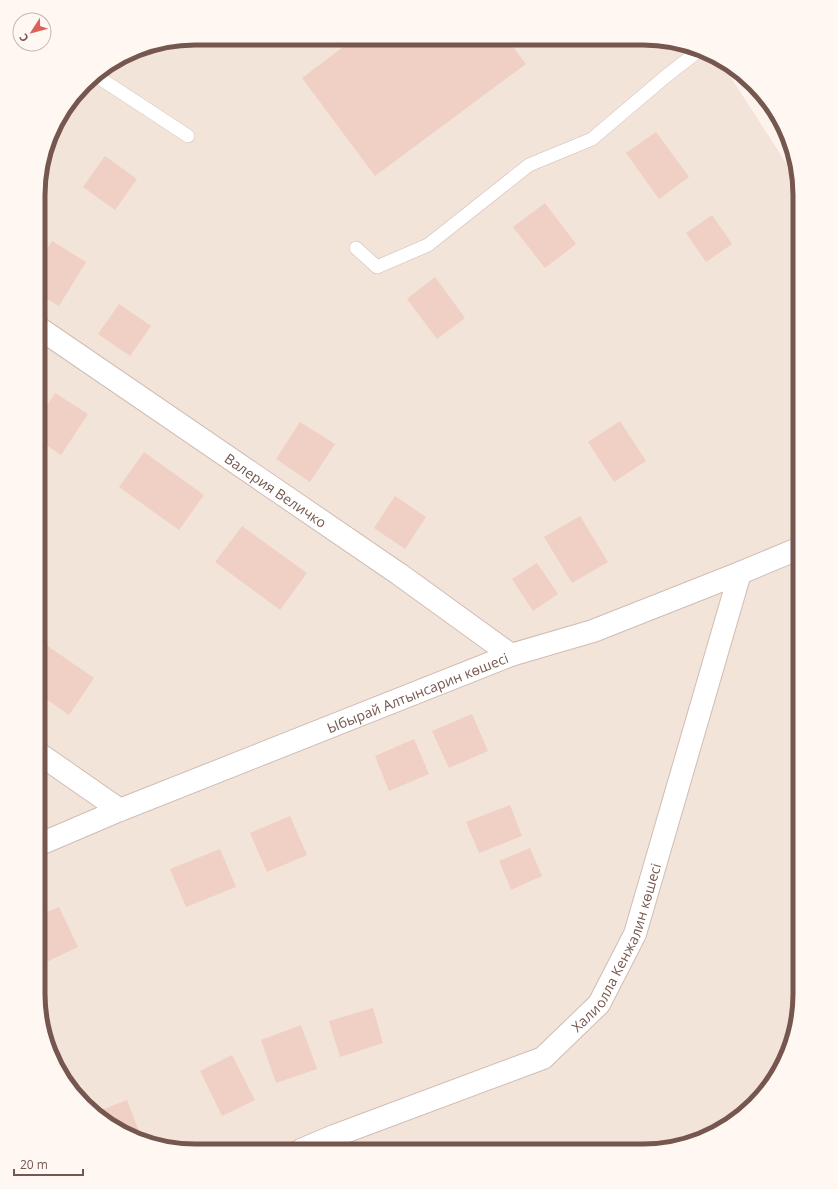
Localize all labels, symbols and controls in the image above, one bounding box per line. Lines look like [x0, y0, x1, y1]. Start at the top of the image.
north arrow [12, 12, 52, 52]
text: С [15, 31, 32, 45]
street label: Валерия Величко [221, 448, 331, 532]
street label: Ыбырай Алтынсарин көшесі [324, 648, 511, 737]
street label: Халиолла Кенжалин көшесі [567, 861, 665, 1036]
scale bar [14, 1151, 83, 1177]
text: 20 m [20, 1156, 48, 1173]

